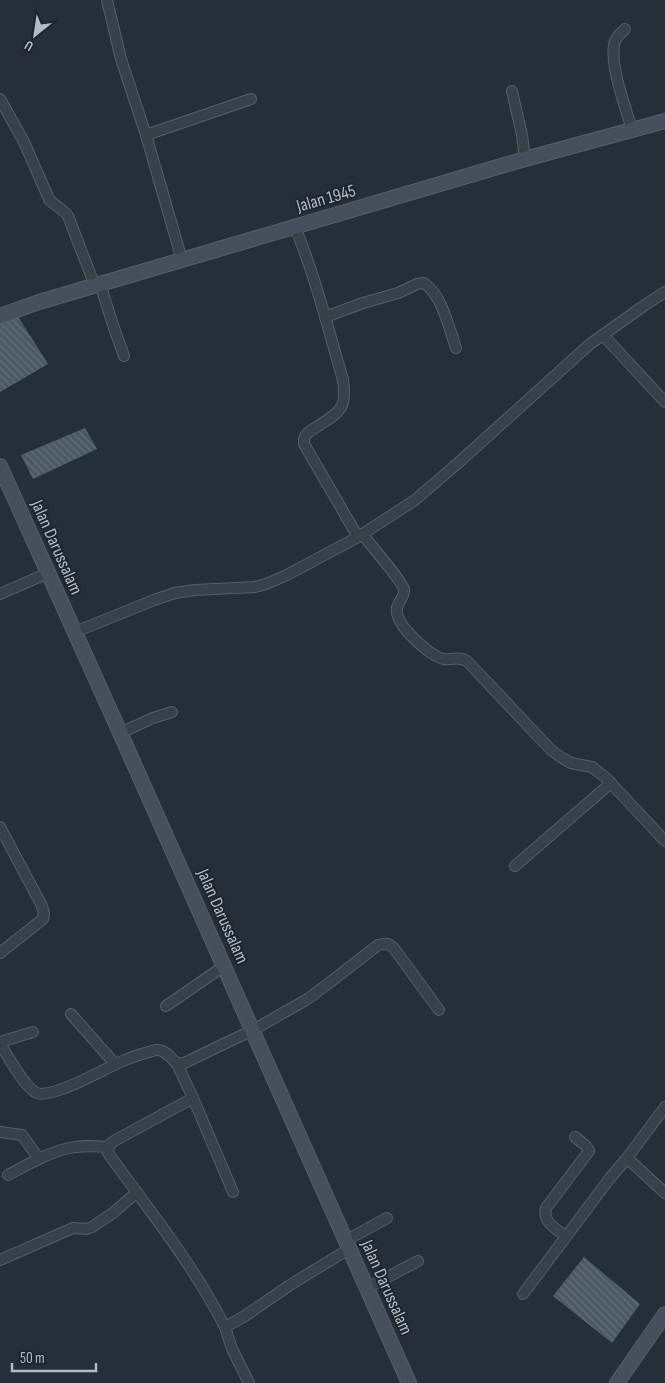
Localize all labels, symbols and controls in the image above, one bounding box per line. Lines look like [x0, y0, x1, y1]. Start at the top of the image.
north arrow [10, 10, 60, 60]
text: U [21, 37, 36, 55]
street label: Jalan 1945 [293, 180, 358, 217]
street label: Jalan Darussalam [26, 496, 87, 598]
street label: Jalan Darussalam [192, 865, 253, 967]
street label: Jalan Darussalam [356, 1236, 417, 1338]
scale bar [12, 1340, 96, 1372]
text: 50 m [20, 1349, 45, 1368]

